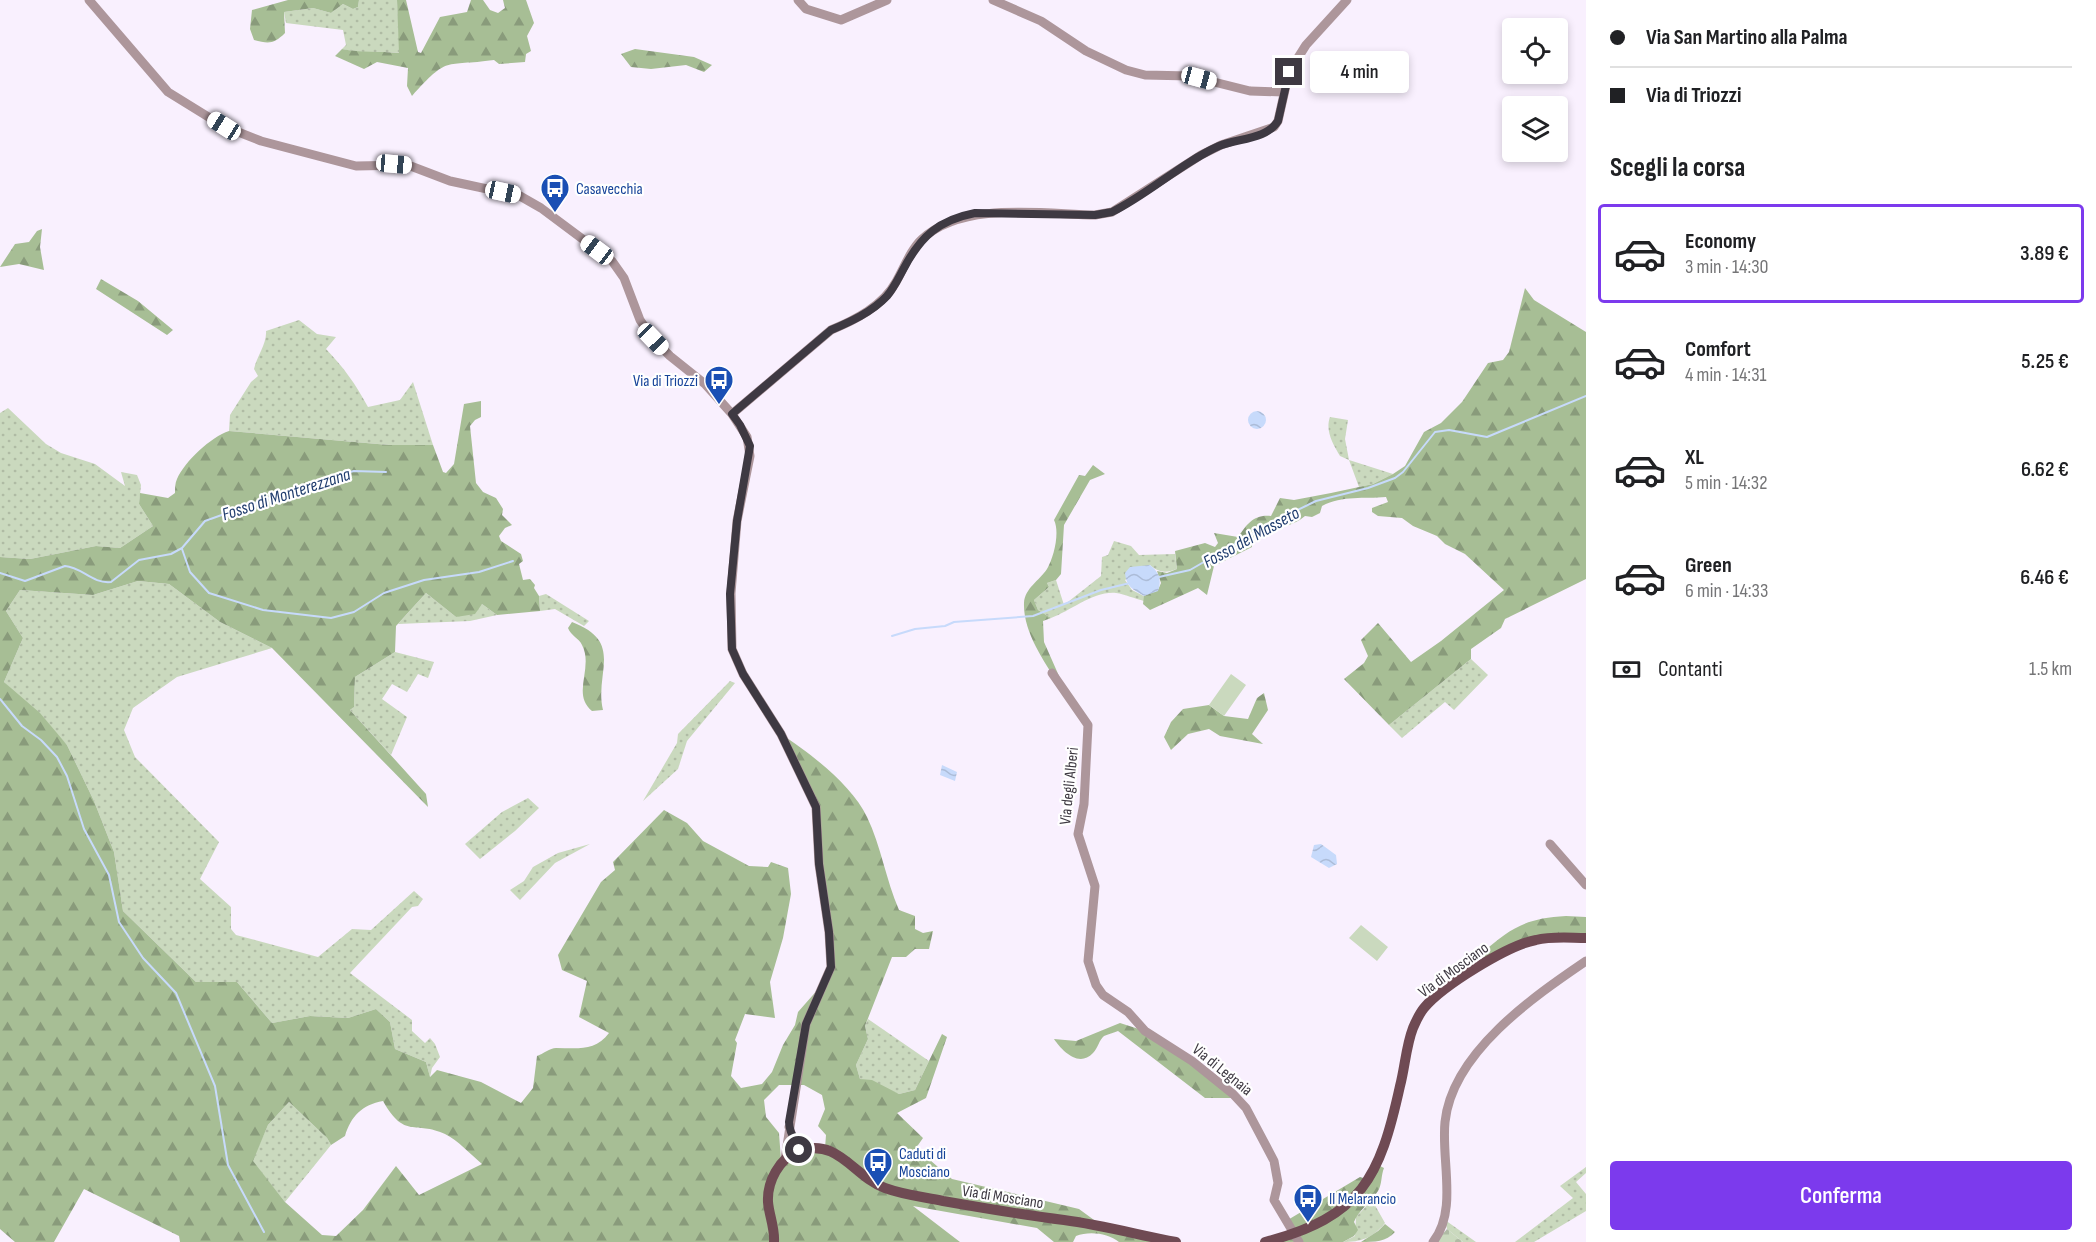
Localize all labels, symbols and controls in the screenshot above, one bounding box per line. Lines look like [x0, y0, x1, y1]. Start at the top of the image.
map controls [1502, 18, 1568, 162]
button: locate [1502, 18, 1568, 84]
text: Via San Martino alla Palma [1646, 24, 1848, 51]
callout: 4 min [1310, 51, 1409, 93]
route end [1275, 58, 1302, 85]
text: 4 min [1341, 60, 1378, 84]
car [1179, 65, 1219, 91]
text: Via di Triozzi [1646, 82, 1742, 109]
button: layers [1502, 96, 1568, 162]
car [204, 109, 244, 143]
text: Scegli la corsa [1610, 152, 1745, 184]
car [375, 153, 413, 175]
bus stop icon: Casavecchia [539, 172, 571, 214]
car [484, 179, 522, 205]
place label: Casavecchia [576, 180, 643, 199]
icon: car [1613, 227, 1667, 281]
text: Economy [1685, 228, 1756, 255]
car [577, 232, 617, 268]
text: 3.89 € [2020, 240, 2069, 267]
text: 3 min · 14:30 [1685, 255, 1768, 279]
car [634, 320, 672, 358]
icon: car [1613, 335, 1667, 389]
text: Comfort [1685, 336, 1751, 363]
text: 5.25 € [2021, 348, 2069, 375]
text: 4 min · 14:31 [1685, 363, 1767, 387]
bus stop icon: Via di Triozzi [703, 364, 735, 406]
place label: Via di Triozzi [633, 372, 698, 391]
icon: car [1613, 443, 1667, 497]
text: XL [1685, 444, 1704, 471]
text: 6.62 € [2021, 456, 2069, 483]
water label: Fosso di Monterezzana [219, 464, 354, 525]
text: 5 min · 14:32 [1685, 471, 1767, 495]
water label: Fosso del Masseto [1199, 502, 1304, 573]
icon: car [1613, 551, 1667, 605]
text: Green [1685, 552, 1732, 579]
text: 6.46 € [2020, 564, 2069, 591]
text: 6 min · 14:33 [1685, 579, 1768, 603]
icon: cash [1610, 653, 1643, 686]
text: Contanti [1658, 656, 1723, 683]
text: 1.5 km [2029, 657, 2072, 681]
street label: Via degli Alberi [1056, 746, 1083, 826]
street label: Via di Mosciano [1415, 938, 1493, 1002]
street label: Via di Legnaia [1188, 1040, 1256, 1100]
route start [785, 1136, 812, 1163]
place label: Caduti di Mosciano [899, 1145, 950, 1182]
bus stop icon: Caduti di Mosciano [862, 1146, 894, 1188]
button: Conferma [1610, 1161, 2072, 1230]
street label: Via di Mosciano [961, 1182, 1045, 1213]
bus stop icon: Il Melarancio [1292, 1182, 1324, 1224]
place label: Il Melarancio [1329, 1190, 1396, 1209]

